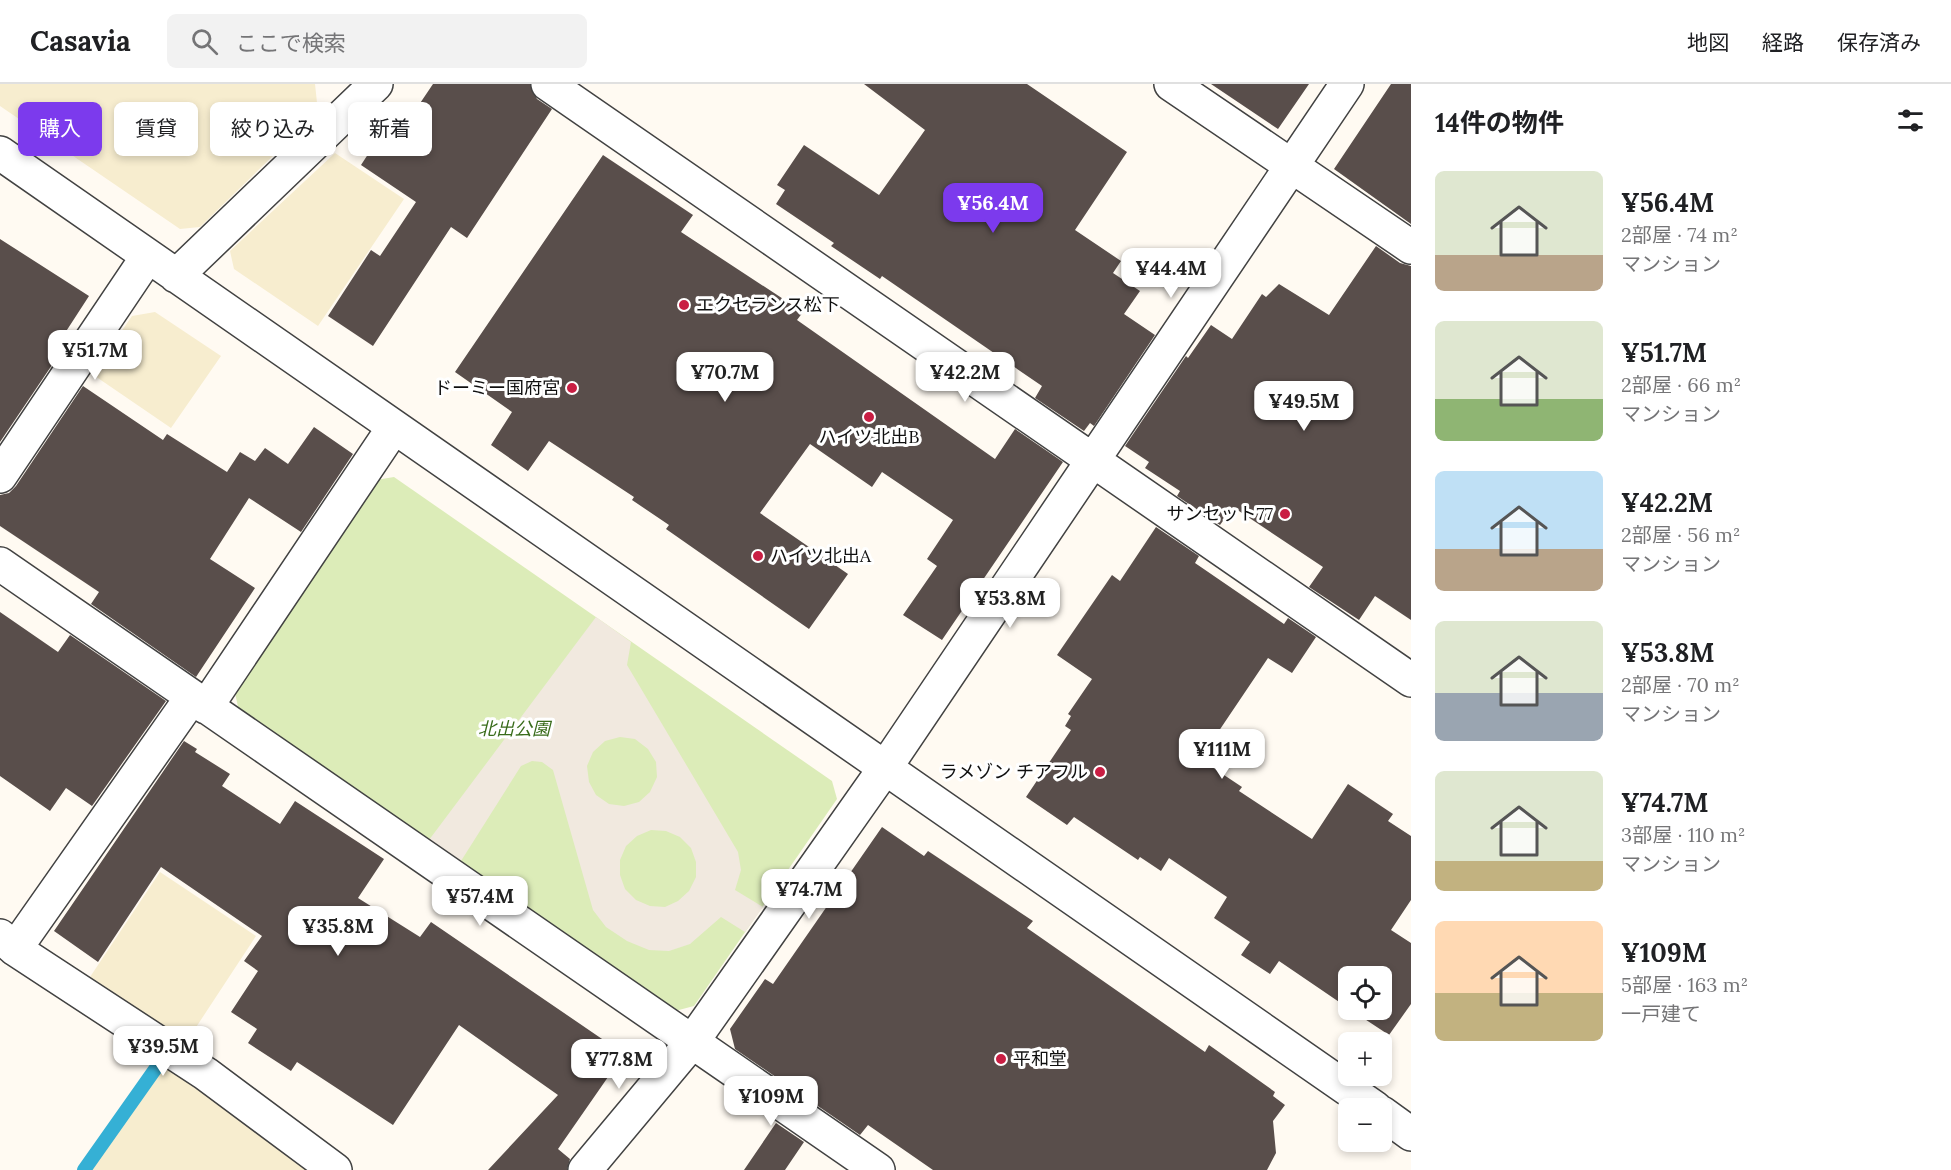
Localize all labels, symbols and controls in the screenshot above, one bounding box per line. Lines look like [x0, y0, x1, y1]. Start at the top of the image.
search box [167, 14, 587, 68]
text: Casavia [30, 23, 131, 59]
icon: search [188, 25, 221, 58]
text: ここで検索 [236, 29, 346, 57]
text: 地図 [1687, 29, 1729, 56]
text: 経路 [1762, 29, 1804, 56]
text: 保存済み [1837, 29, 1921, 56]
chip: 購入 [18, 102, 102, 156]
chip: 賃貸 [114, 102, 198, 156]
chip: 絞り込み [210, 102, 336, 156]
chip: 新着 [348, 102, 432, 156]
icon: filters [1894, 104, 1927, 137]
text: 14件の物件 [1435, 106, 1564, 139]
pin: ¥56.4M [944, 183, 1042, 234]
text: ¥56.4M [1621, 186, 1714, 219]
text: ¥56.4M [957, 190, 1029, 215]
icon: home [1483, 195, 1555, 267]
text: 2部屋 · 74 m² [1621, 222, 1738, 247]
pin: ¥44.4M [1122, 248, 1220, 299]
text: マンション [1621, 251, 1721, 276]
text: ¥44.4M [1135, 255, 1207, 280]
place label: エクセランス松下 [696, 293, 840, 316]
marker: エクセランス松下 [677, 298, 691, 312]
pin: ¥51.7M [46, 330, 144, 381]
text: ¥51.7M [1621, 336, 1707, 369]
text: ¥51.7M [62, 337, 128, 362]
icon: home [1483, 345, 1555, 417]
pin: ¥70.7M [676, 352, 774, 403]
pin: ¥42.2M [916, 352, 1014, 403]
text: ¥70.7M [690, 359, 760, 384]
text: ¥42.2M [930, 359, 1000, 384]
text: 2部屋 · 66 m² [1621, 372, 1741, 397]
place label: ドーミー国府宮 [434, 376, 560, 399]
marker: ドーミー国府宮 [565, 381, 579, 395]
pin: ¥49.5M [1255, 381, 1353, 432]
text: ¥49.5M [1268, 388, 1340, 413]
text: マンション [1621, 401, 1721, 426]
marker: ハイツ北出B [862, 410, 876, 424]
place label: ハイツ北出B [819, 425, 919, 448]
text: ¥42.2M [1621, 486, 1713, 519]
icon: home [1483, 495, 1555, 567]
place label: サンセット77 [1166, 502, 1273, 525]
marker: サンセット77 [1278, 507, 1292, 521]
text: 2部屋 · 56 m² [1621, 522, 1741, 547]
place label: ハイツ北出A [770, 544, 872, 567]
marker: ハイツ北出A [751, 549, 765, 563]
text: マンション [1621, 551, 1721, 576]
pin: ¥53.8M [961, 578, 1059, 629]
text: ¥53.8M [974, 585, 1046, 610]
text: ¥53.8M [1621, 636, 1715, 669]
icon: home [1483, 645, 1555, 717]
text: 2部屋 · 70 m² [1621, 672, 1740, 697]
text: マンション [1621, 701, 1721, 726]
park label: 北出公園 [478, 717, 553, 740]
pin: ¥111M [1180, 729, 1264, 780]
text: ¥111M [1193, 736, 1251, 761]
place label: ラメゾン チアフル [940, 760, 1088, 783]
marker: ラメゾン チアフル [1093, 765, 1107, 779]
text: ¥74.7M [1621, 786, 1708, 819]
icon: home [1483, 795, 1555, 867]
text: 3部屋 · 110 m² [1621, 822, 1745, 847]
text: マンション [1621, 851, 1721, 876]
pin: ¥74.7M [760, 869, 858, 920]
pin: ¥57.4M [431, 876, 529, 927]
text: ¥74.7M [775, 876, 843, 901]
text: ¥57.4M [446, 883, 514, 908]
pin: ¥35.8M [289, 906, 387, 957]
text: ¥35.8M [302, 913, 374, 938]
text: ¥109M [1621, 936, 1707, 969]
icon: home [1483, 945, 1555, 1017]
map controls [1338, 966, 1392, 1152]
button: locate [1338, 966, 1392, 1020]
text: 5部屋 · 163 m² [1621, 972, 1748, 997]
text: 一戸建て [1621, 1001, 1701, 1026]
pin: ¥39.5M [114, 1026, 212, 1077]
button: + [1338, 1032, 1392, 1086]
text: ¥39.5M [127, 1033, 199, 1058]
pin: ¥77.8M [570, 1039, 668, 1090]
text: ¥77.8M [585, 1046, 653, 1071]
place label: 平和堂 [1013, 1047, 1067, 1070]
marker: 平和堂 [994, 1052, 1008, 1066]
pin: ¥109M [729, 1076, 813, 1127]
text: ¥109M [738, 1083, 804, 1108]
button: − [1338, 1098, 1392, 1152]

